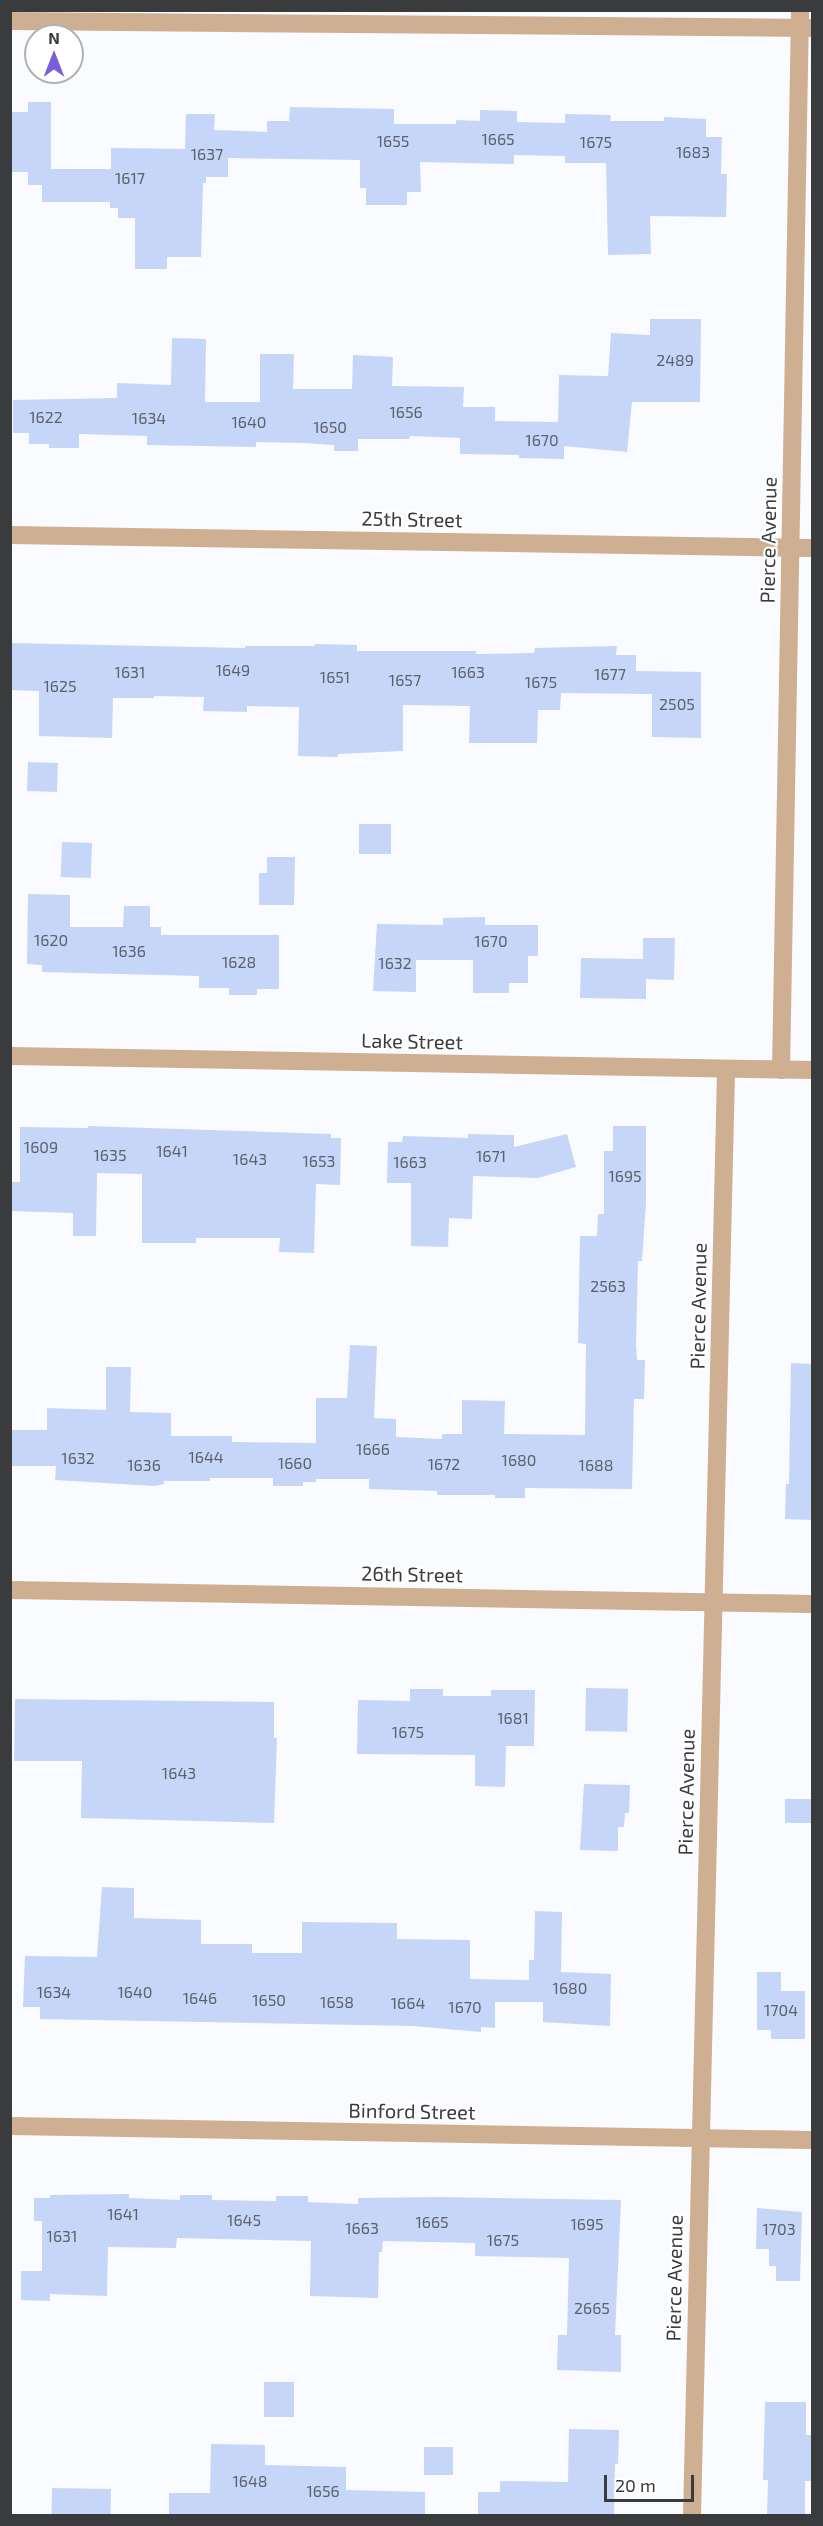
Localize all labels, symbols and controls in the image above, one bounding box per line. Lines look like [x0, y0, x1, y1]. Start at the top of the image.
north arrow [24, 24, 84, 84]
text: N [48, 28, 60, 47]
house number: 1665 [481, 129, 515, 149]
house number: 1655 [377, 131, 409, 151]
house number: 1675 [580, 132, 612, 152]
house number: 1683 [676, 142, 710, 162]
house number: 1637 [191, 144, 223, 164]
house number: 1617 [115, 168, 145, 188]
house number: 2489 [656, 350, 694, 370]
house number: 1656 [389, 402, 423, 422]
house number: 1622 [29, 407, 63, 427]
house number: 1634 [132, 408, 166, 428]
house number: 1640 [231, 412, 267, 432]
house number: 1650 [313, 417, 347, 437]
house number: 1670 [525, 430, 559, 450]
street label: Pierce Avenue [755, 476, 781, 604]
street label: 25th Street [361, 506, 463, 532]
house number: 1649 [216, 660, 250, 680]
house number: 1631 [115, 662, 145, 682]
house number: 1663 [451, 662, 485, 682]
house number: 1677 [594, 664, 626, 684]
house number: 1651 [320, 667, 350, 687]
house number: 1657 [389, 670, 421, 690]
house number: 1675 [525, 672, 557, 692]
house number: 1625 [43, 676, 77, 696]
house number: 2505 [659, 694, 695, 714]
house number: 1620 [34, 930, 68, 950]
house number: 1670 [474, 931, 508, 951]
house number: 1636 [112, 941, 146, 961]
house number: 1628 [222, 952, 256, 972]
house number: 1632 [378, 953, 412, 973]
street label: Lake Street [361, 1028, 463, 1054]
house number: 1609 [24, 1137, 58, 1157]
house number: 1641 [156, 1141, 188, 1161]
house number: 1635 [94, 1145, 126, 1165]
house number: 1671 [476, 1146, 506, 1166]
house number: 1643 [233, 1149, 267, 1169]
house number: 1653 [303, 1151, 335, 1171]
house number: 1663 [393, 1152, 427, 1172]
house number: 1695 [608, 1166, 642, 1186]
street label: Pierce Avenue [685, 1242, 711, 1370]
house number: 2563 [590, 1276, 626, 1296]
house number: 1666 [356, 1439, 390, 1459]
house number: 1644 [188, 1447, 224, 1467]
house number: 1632 [61, 1448, 95, 1468]
house number: 1680 [502, 1450, 536, 1470]
house number: 1660 [278, 1453, 312, 1473]
house number: 1672 [428, 1454, 460, 1474]
house number: 1636 [127, 1455, 161, 1475]
house number: 1688 [579, 1455, 613, 1475]
street label: 26th Street [361, 1561, 463, 1587]
house number: 1681 [497, 1708, 529, 1728]
house number: 1675 [392, 1722, 424, 1742]
street label: Pierce Avenue [673, 1728, 699, 1856]
house number: 1643 [162, 1763, 196, 1783]
house number: 1680 [553, 1978, 587, 1998]
house number: 1634 [37, 1982, 71, 2002]
house number: 1640 [117, 1982, 153, 2002]
house number: 1646 [183, 1988, 217, 2008]
house number: 1650 [252, 1990, 286, 2010]
house number: 1658 [320, 1992, 354, 2012]
house number: 1664 [391, 1993, 425, 2013]
house number: 1670 [448, 1997, 482, 2017]
house number: 1704 [764, 2000, 798, 2020]
street label: Binford Street [348, 2098, 476, 2124]
house number: 1641 [107, 2204, 139, 2224]
house number: 1645 [227, 2210, 261, 2230]
house number: 1665 [415, 2212, 449, 2232]
house number: 1695 [570, 2214, 604, 2234]
street label: Pierce Avenue [661, 2214, 687, 2342]
house number: 1663 [345, 2218, 379, 2238]
house number: 1703 [762, 2219, 796, 2239]
house number: 1631 [47, 2226, 77, 2246]
house number: 1675 [487, 2230, 519, 2250]
house number: 2665 [574, 2298, 610, 2318]
scale bar [607, 2463, 697, 2501]
house number: 1648 [232, 2471, 268, 2491]
text: 20 m [615, 2474, 656, 2496]
house number: 1656 [306, 2481, 340, 2501]

